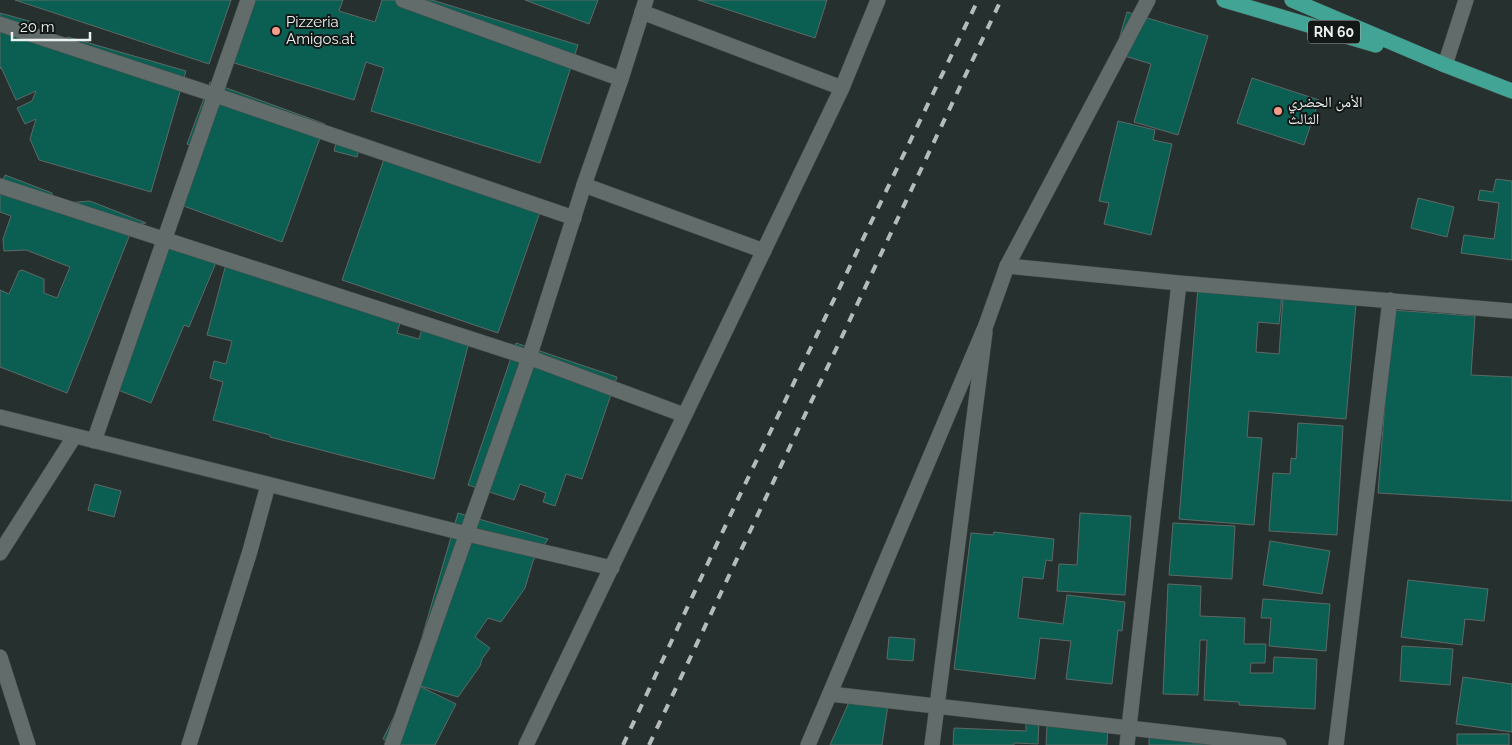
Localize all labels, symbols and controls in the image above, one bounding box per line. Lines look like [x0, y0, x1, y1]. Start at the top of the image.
scale bar [12, 10, 90, 42]
place label: Pizzeria Amigos.at [286, 13, 355, 48]
text: 20 m [20, 18, 55, 36]
road number: RN 60 [1308, 21, 1360, 44]
marker: Pizzeria Amigos.at [270, 25, 282, 37]
place label: الأمن الحضري الثالث [1288, 93, 1363, 128]
marker: الأمن الحضري الثالث [1272, 105, 1284, 117]

